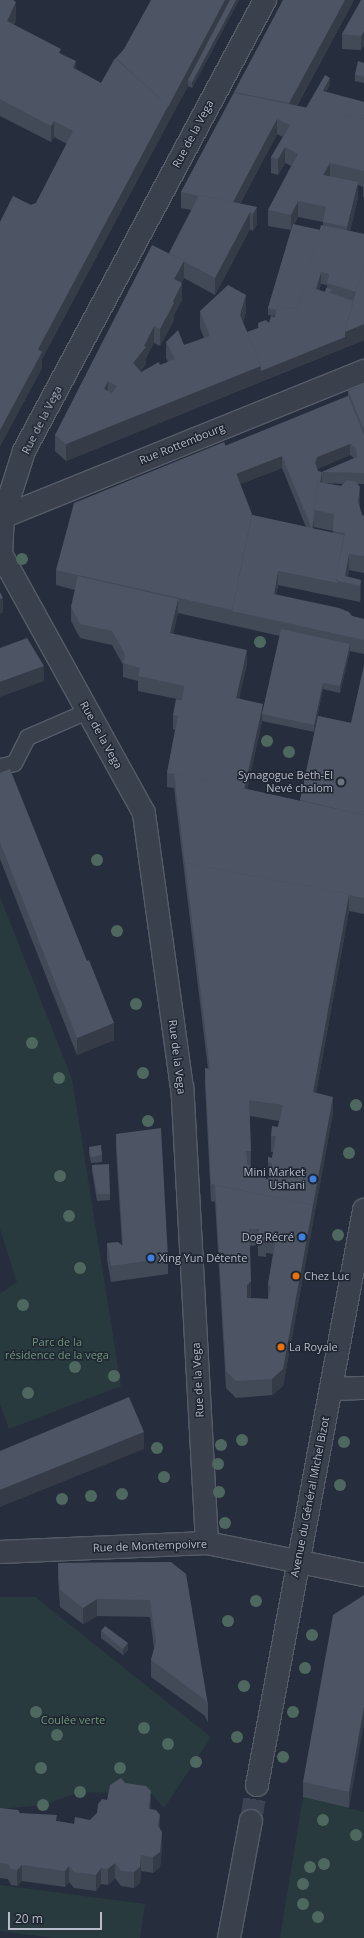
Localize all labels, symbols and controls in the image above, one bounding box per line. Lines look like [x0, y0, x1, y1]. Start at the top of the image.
street label: Rue de la Vega [170, 98, 216, 170]
street label: Rue de la Vega [19, 384, 65, 456]
street label: Rue Rottembourg [137, 421, 227, 467]
street label: Rue de la Vega [77, 699, 125, 771]
place label: Synagogue Beth-El Nevé chalom [238, 769, 333, 795]
marker: Synagogue Beth-El Nevé chalom [336, 777, 346, 787]
street label: Rue de la Vega [166, 1019, 188, 1095]
place label: Mini Market Ushani [244, 1166, 305, 1192]
marker: Mini Market Ushani [308, 1174, 318, 1184]
place label: Dog Récré [242, 1230, 294, 1244]
marker: Dog Récré [297, 1232, 307, 1242]
place label: Xing Yun Détente [159, 1251, 247, 1265]
marker: Xing Yun Détente [146, 1253, 156, 1263]
place label: Chez Luc [304, 1269, 350, 1283]
marker: Chez Luc [291, 1271, 301, 1281]
park label: Parc de la résidence de la vega [5, 1336, 109, 1362]
place label: La Royale [289, 1340, 338, 1354]
street label: Rue de la Vega [189, 1342, 207, 1418]
marker: La Royale [276, 1342, 286, 1352]
street label: Avenue du Général Michel Bizot [288, 1416, 332, 1578]
street label: Rue de Montempoivre [93, 1537, 207, 1555]
park label: Coulée verte [41, 1713, 105, 1727]
scale bar [10, 1904, 104, 1930]
text: 20 m [15, 1910, 43, 1927]

